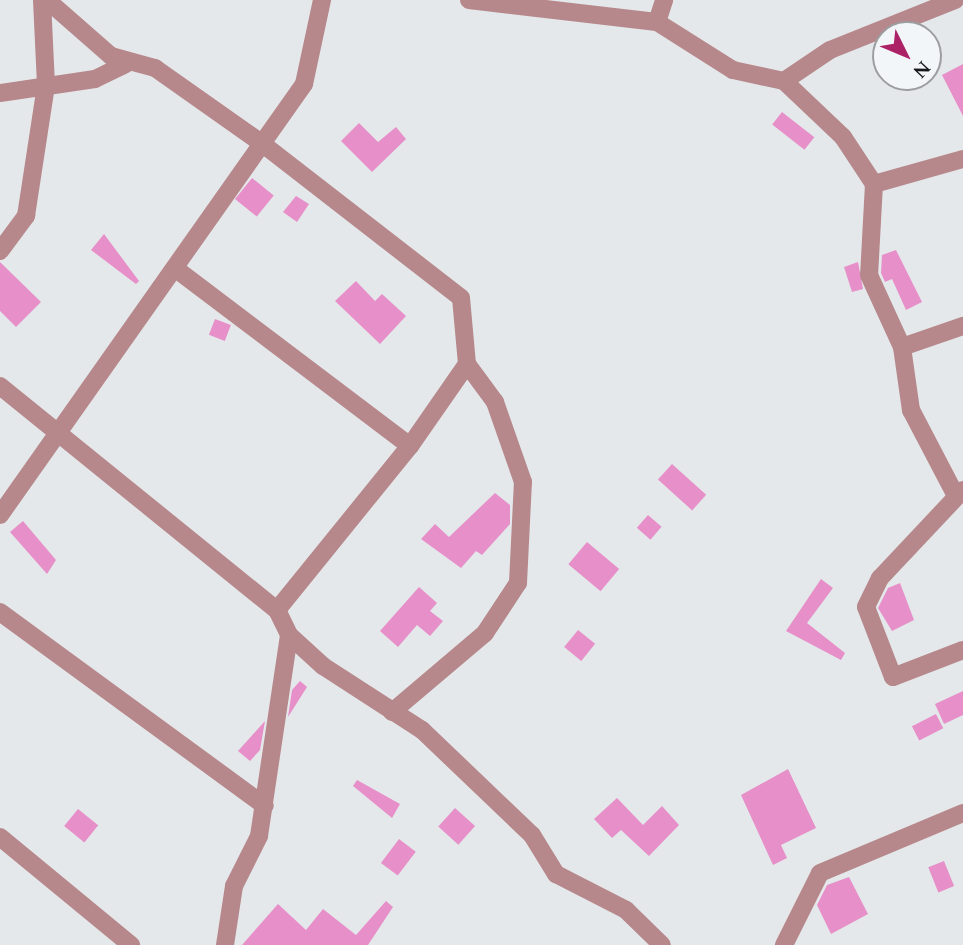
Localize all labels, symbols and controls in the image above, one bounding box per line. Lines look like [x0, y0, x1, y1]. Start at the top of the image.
north arrow [872, 21, 942, 91]
text: N [905, 54, 937, 85]

